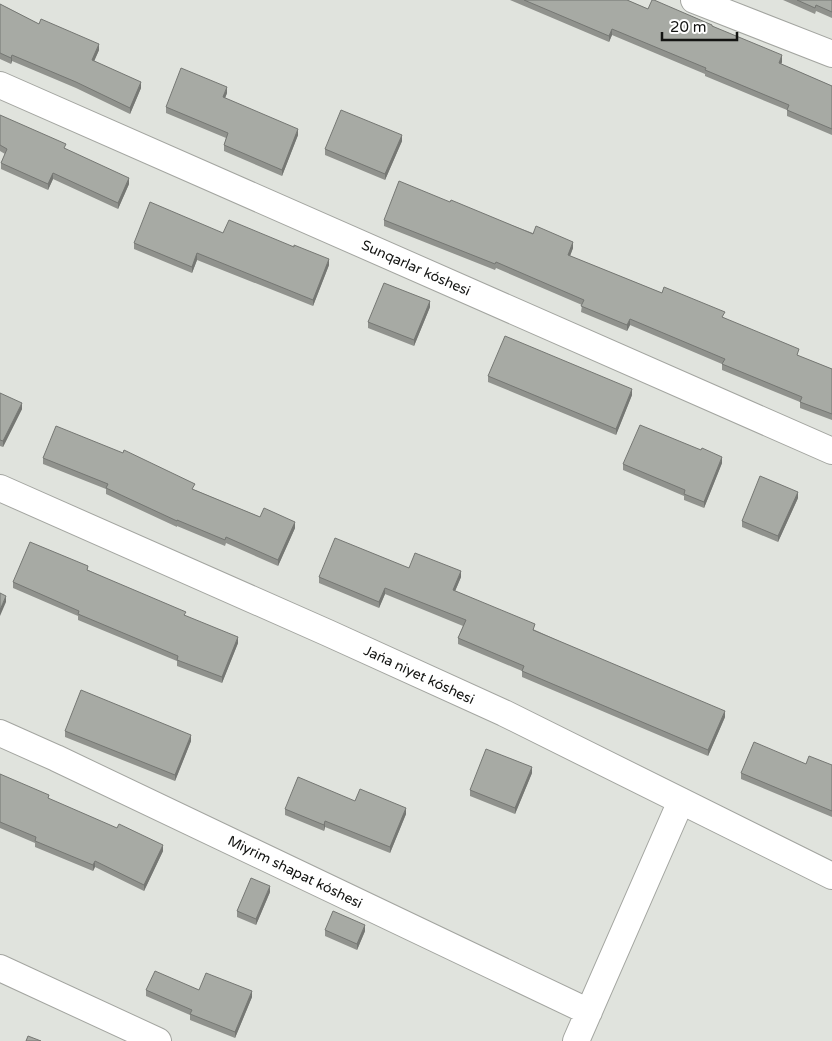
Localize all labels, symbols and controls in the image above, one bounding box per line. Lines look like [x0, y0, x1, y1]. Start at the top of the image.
scale bar [662, 10, 737, 42]
text: 20 m [670, 18, 707, 36]
street label: Sunqarlar kóshesi [359, 236, 473, 300]
street label: Jańa niyet kóshesi [361, 642, 477, 708]
street label: Miyrim shapat kóshesi [225, 832, 365, 912]

